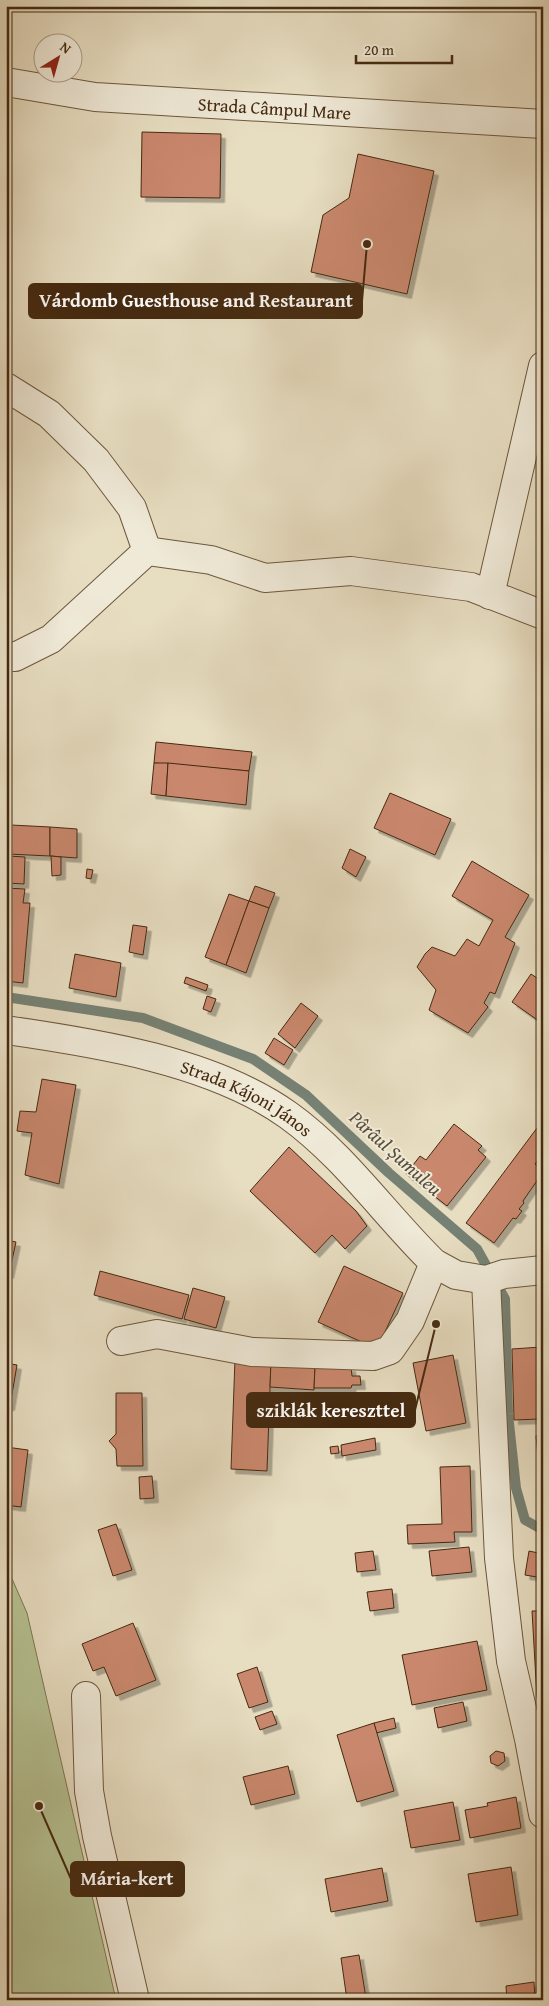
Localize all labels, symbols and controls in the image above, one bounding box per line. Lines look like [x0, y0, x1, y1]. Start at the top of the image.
north arrow [32, 32, 82, 82]
scale bar [356, 32, 453, 64]
text: N [56, 37, 76, 59]
text: 20 m [364, 39, 395, 60]
street label: Strada Câmpul Mare [197, 90, 352, 126]
callout: Várdomb Guesthouse and Restaurant [29, 284, 362, 318]
text: Várdomb Guesthouse and Restaurant [39, 286, 354, 314]
street label: Strada Kájoni János [177, 1052, 319, 1143]
water label: Pârâul Șumuleu [343, 1103, 449, 1202]
callout: sziklák kereszttel [247, 1393, 415, 1427]
text: sziklák kereszttel [257, 1396, 406, 1424]
callout: Mária-kert [71, 1862, 184, 1896]
text: Mária-kert [81, 1864, 174, 1892]

